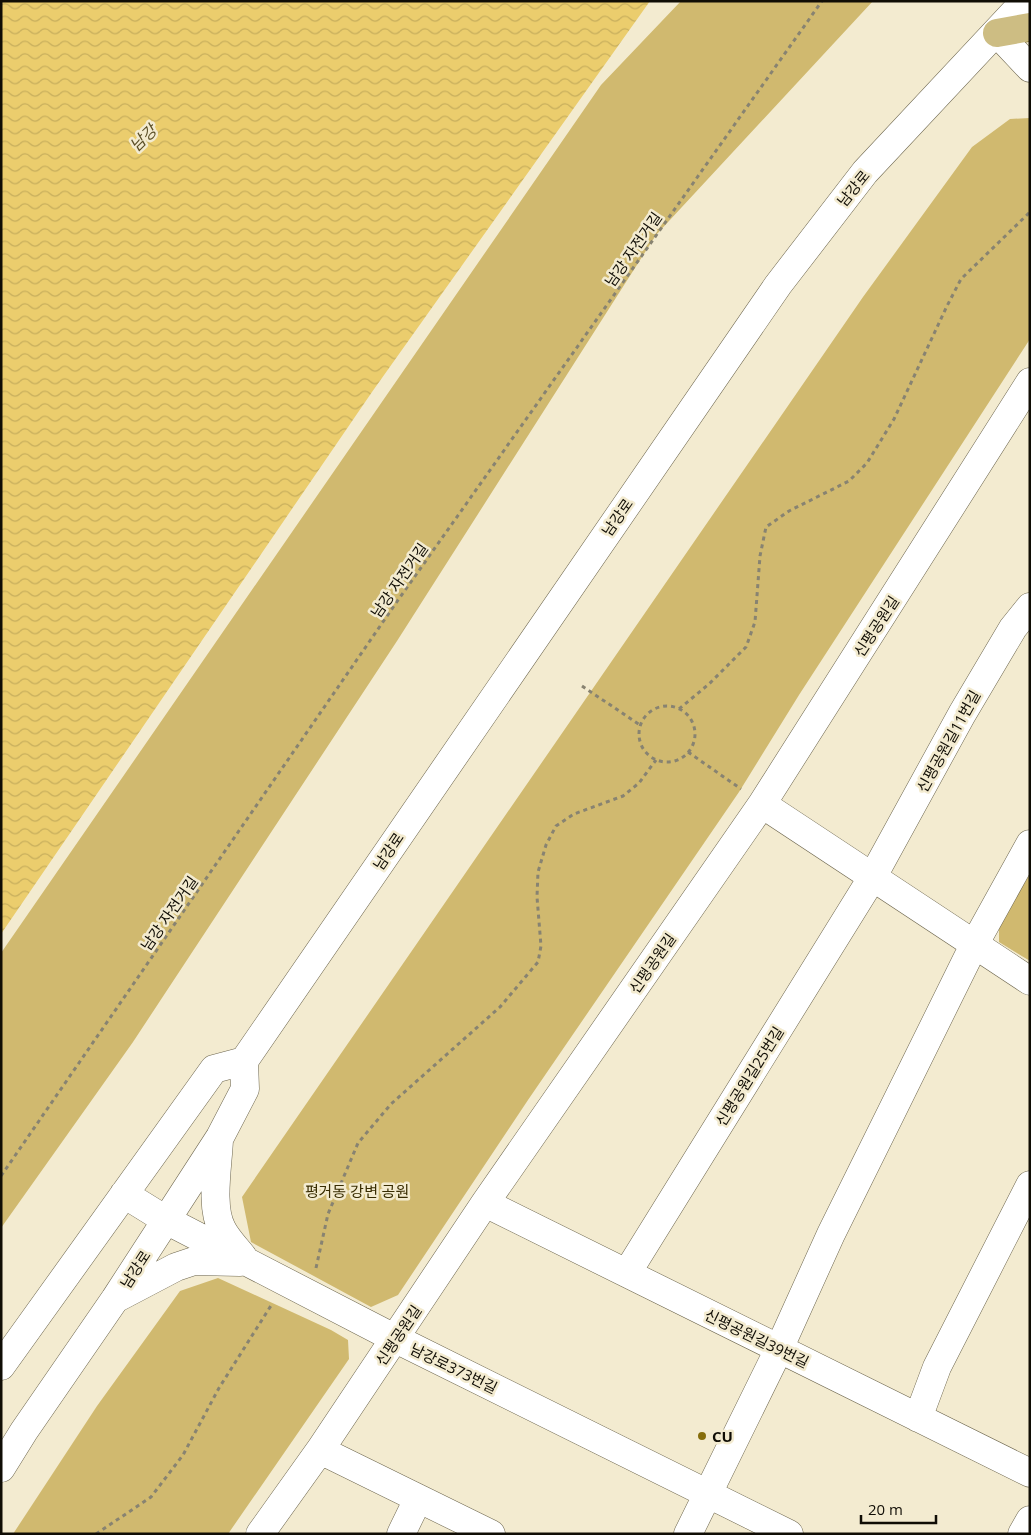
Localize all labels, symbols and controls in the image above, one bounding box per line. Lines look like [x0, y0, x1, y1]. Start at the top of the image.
water label: 남강 [125, 118, 163, 156]
street label: 남강로 [832, 166, 874, 210]
street label: 남강 자전거길 [600, 208, 666, 290]
street label: 남강로 [597, 494, 637, 540]
street label: 남강 자전거길 [366, 539, 432, 621]
street label: 신평공원길 [849, 592, 903, 660]
street label: 신평공원길11번길 [912, 686, 984, 796]
street label: 남강로 [368, 828, 408, 874]
street label: 남강 자전거길 [136, 872, 202, 954]
street label: 신평공원길 [624, 929, 680, 997]
street label: 신평공원길25번길 [710, 1022, 788, 1130]
park label: 평거동 강변 공원 [305, 1181, 409, 1201]
street label: 남강로 [115, 1246, 155, 1292]
street label: 신평공원길 [370, 1301, 426, 1369]
street label: 신평공원길39번길 [701, 1304, 813, 1372]
street label: 남강로373번길 [407, 1338, 501, 1398]
place label: CU [712, 1426, 733, 1446]
marker: CU [696, 1430, 708, 1442]
scale bar [861, 1492, 936, 1524]
text: 20 m [868, 1499, 903, 1519]

